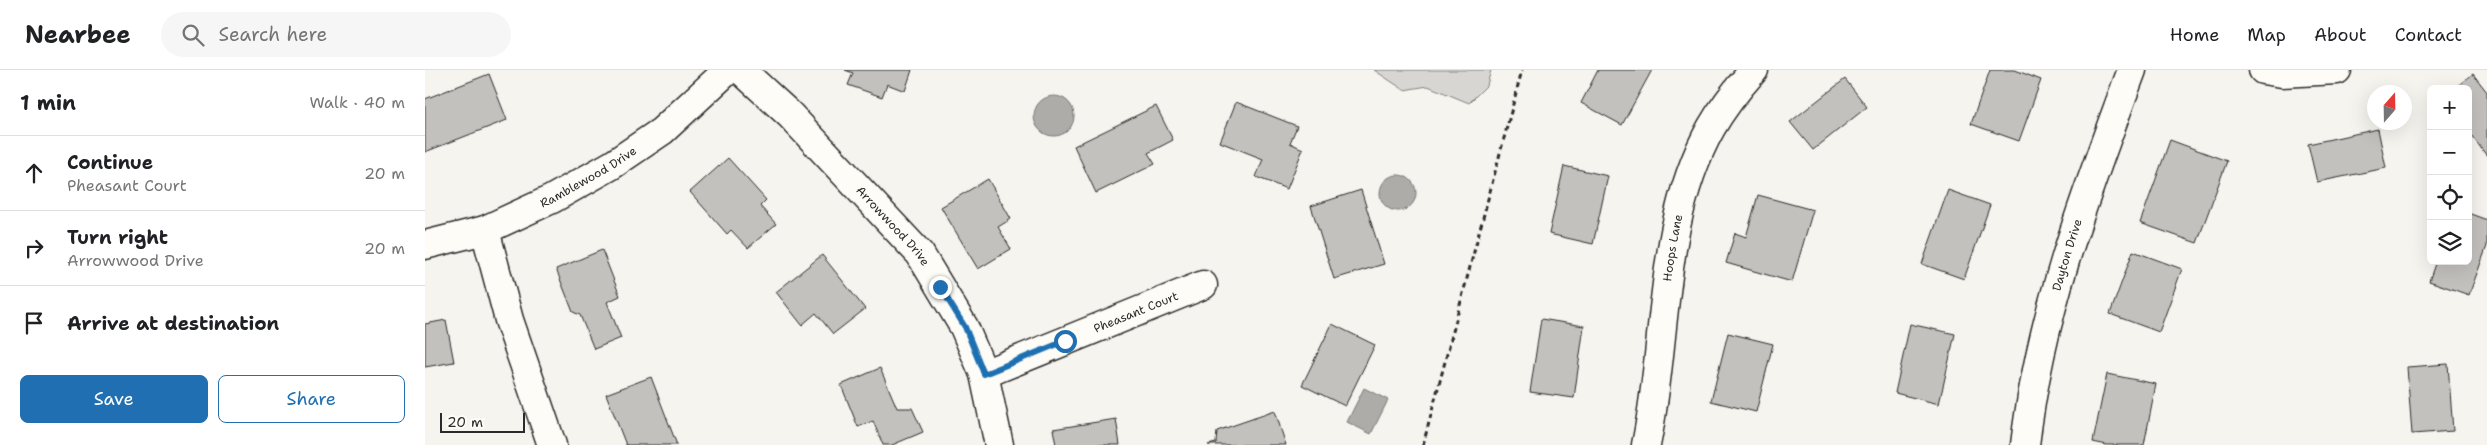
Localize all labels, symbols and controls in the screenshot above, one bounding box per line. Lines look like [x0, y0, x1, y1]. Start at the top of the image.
search box [161, 12, 511, 57]
text: Nearbee [25, 19, 131, 51]
icon: search [179, 21, 207, 49]
text: Search here [219, 22, 327, 47]
text: Home [2170, 23, 2219, 47]
text: Map [2247, 23, 2286, 47]
text: About [2314, 23, 2367, 47]
text: Contact [2395, 23, 2462, 47]
north arrow [2367, 85, 2412, 130]
map controls [2427, 85, 2472, 265]
button: + [2427, 85, 2472, 130]
text: 1 min [20, 89, 76, 117]
text: Walk · 40 m [309, 92, 405, 113]
button: − [2427, 130, 2472, 175]
street label: Ramblewood Drive [538, 143, 640, 211]
text: Continue [67, 150, 153, 175]
icon: ahead [20, 159, 48, 187]
text: 20 m [364, 163, 405, 184]
text: Pheasant Court [67, 175, 187, 196]
button: locate [2427, 175, 2472, 220]
street label: Arrowwood Drive [853, 183, 933, 269]
street label: Hoops Lane [1659, 212, 1687, 282]
street label: Dayton Drive [2049, 216, 2086, 293]
button: layers [2427, 220, 2472, 265]
text: Turn right [67, 225, 168, 250]
icon: right [20, 234, 48, 262]
text: 20 m [364, 238, 405, 259]
text: Arrowwood Drive [67, 250, 204, 271]
route end [929, 276, 952, 299]
street label: Pheasant Court [1091, 288, 1181, 337]
icon: arrive [20, 309, 48, 337]
text: Arrive at destination [67, 311, 279, 336]
route start [1054, 330, 1077, 353]
button: Save [20, 375, 208, 423]
button: Share [218, 375, 405, 423]
scale bar [440, 410, 525, 433]
text: 20 m [447, 413, 483, 431]

